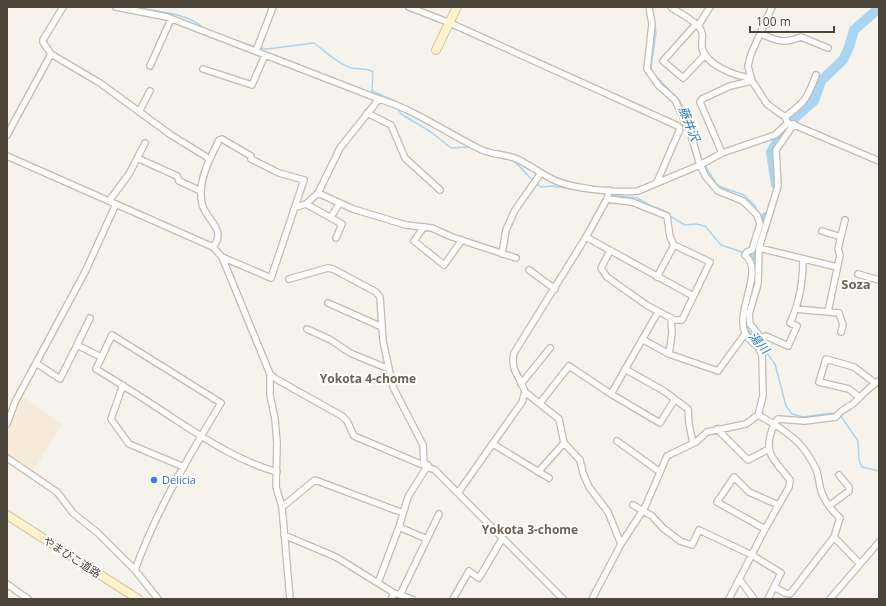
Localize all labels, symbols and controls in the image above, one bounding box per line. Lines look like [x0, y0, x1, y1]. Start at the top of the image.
scale bar [750, 8, 834, 34]
text: 100 m [756, 13, 791, 30]
water label: 藤井沢 [675, 104, 705, 146]
district label: Soza [841, 275, 871, 293]
water label: 湯川 [745, 328, 775, 359]
district label: Yokota 4-chome [320, 370, 416, 387]
place label: Delicia [162, 472, 196, 487]
marker: Delicia [149, 475, 159, 485]
district label: Yokota 3-chome [482, 521, 578, 538]
street label: やまびこ道路 [41, 532, 104, 581]

